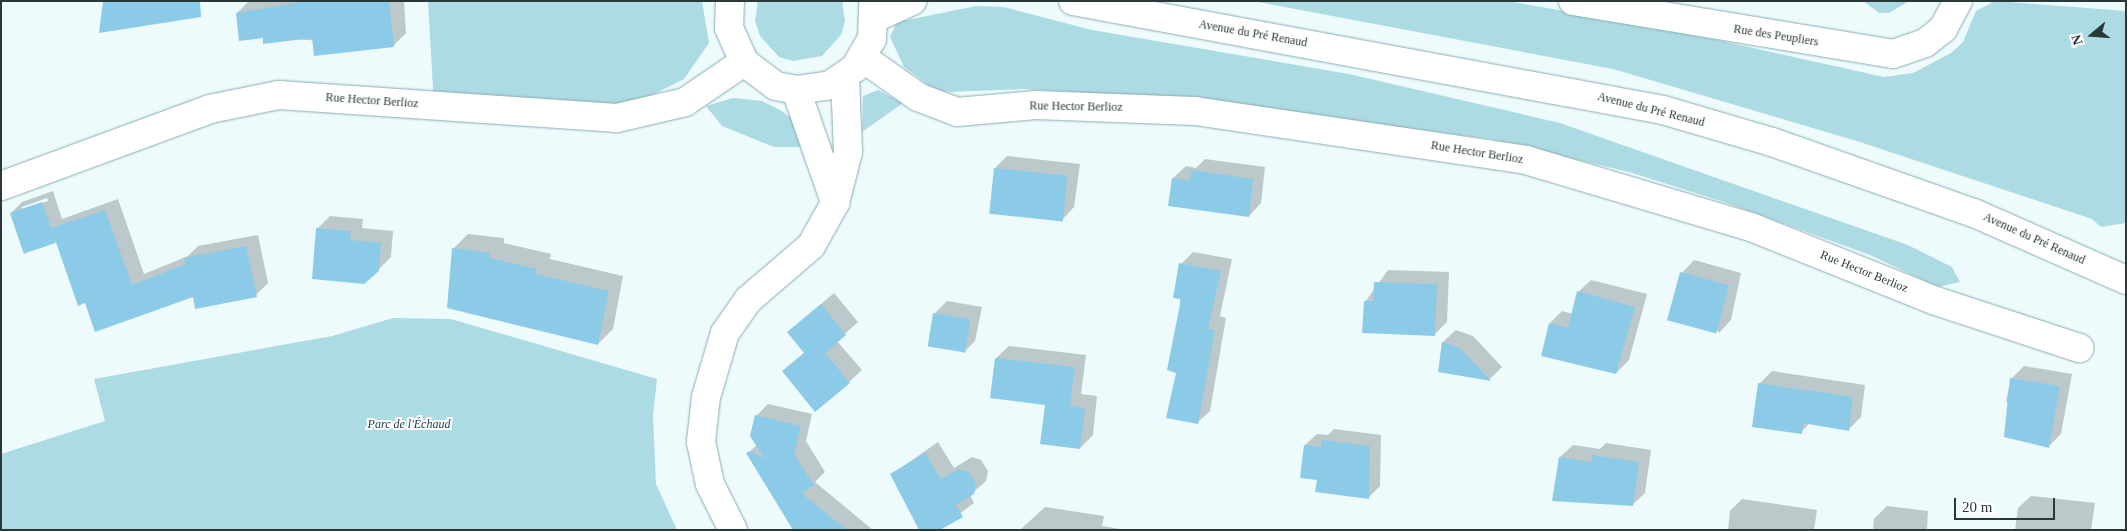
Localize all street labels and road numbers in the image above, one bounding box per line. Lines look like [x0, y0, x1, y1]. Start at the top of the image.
street label: Avenue du Pré Renaud [1198, 17, 1308, 51]
street label: Rue des Peupliers [1732, 22, 1820, 50]
street label: Avenue du Pré Renaud [1596, 90, 1706, 130]
street label: Rue Hector Berlioz [325, 91, 419, 111]
street label: Rue Hector Berlioz [1029, 99, 1123, 115]
street label: Rue Hector Berlioz [1430, 139, 1524, 167]
street label: Avenue du Pré Renaud [1981, 210, 2087, 268]
street label: Rue Hector Berlioz [1818, 248, 1910, 296]

